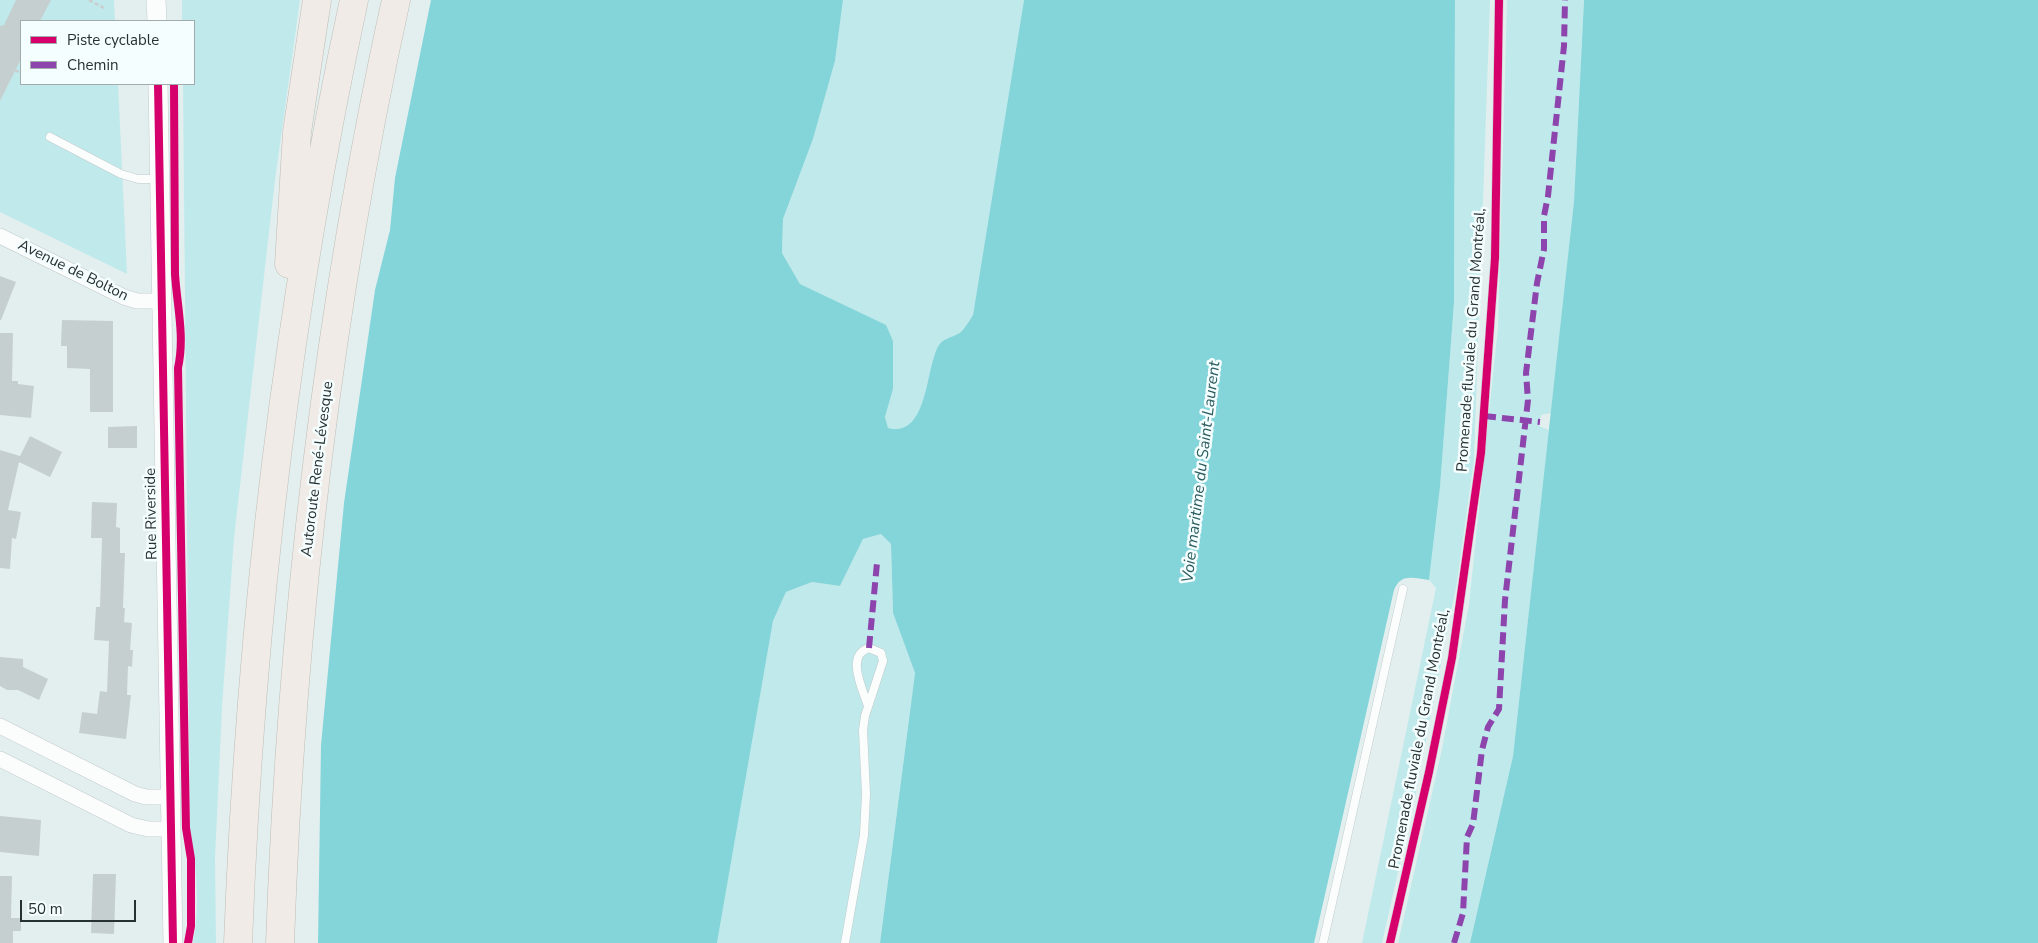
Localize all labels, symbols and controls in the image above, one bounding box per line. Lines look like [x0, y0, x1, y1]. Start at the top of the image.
legend [20, 20, 195, 85]
text: Piste cyclable [67, 30, 159, 50]
text: Chemin [67, 55, 118, 75]
street label: Promenade fluviale du Grand Montréal, [1454, 207, 1490, 473]
street label: Avenue de Bolton [15, 237, 131, 305]
water label: Voie maritime du Saint-Laurent [1179, 360, 1225, 584]
street label: Autoroute René-Lévesque [298, 380, 338, 558]
street label: Rue Riverside [142, 468, 162, 560]
street label: Promenade fluviale du Grand Montréal, [1386, 607, 1454, 871]
scale bar [22, 890, 139, 922]
text: 50 m [28, 899, 63, 919]

